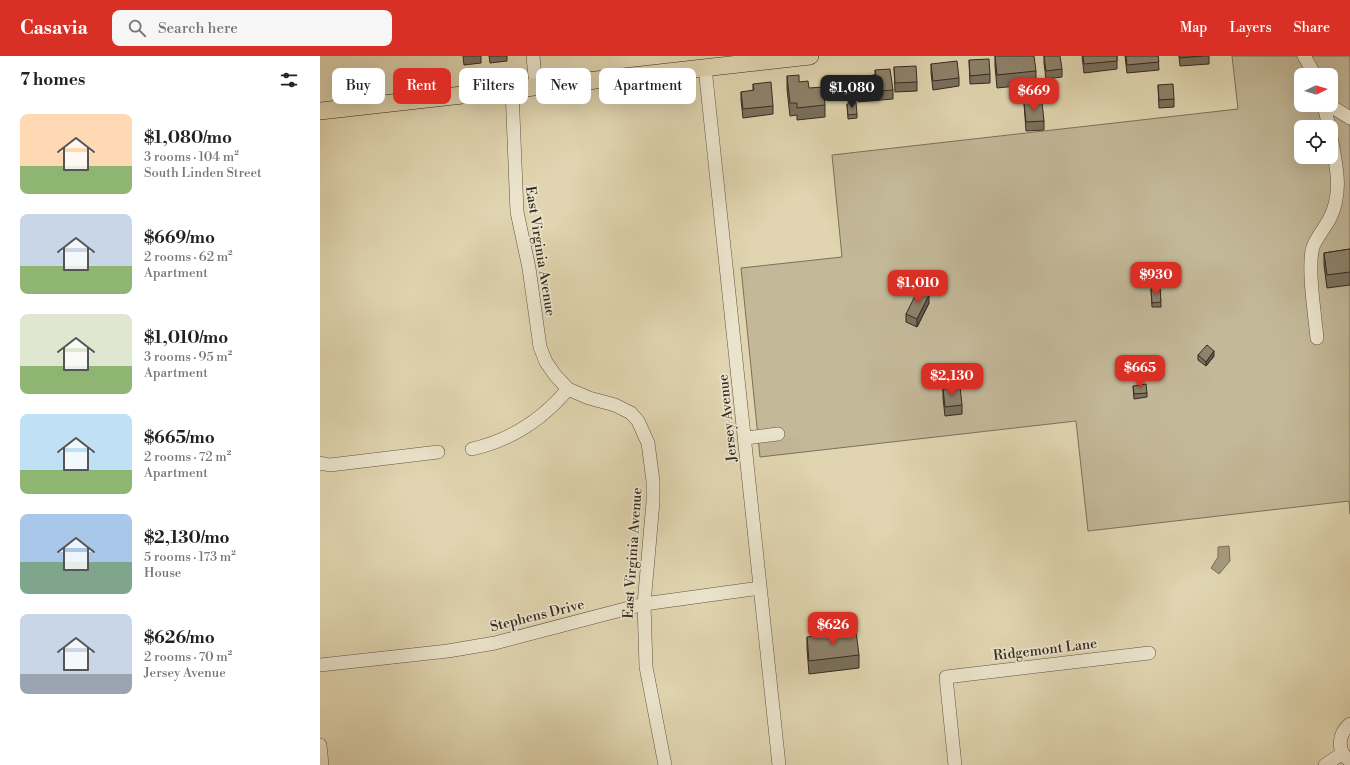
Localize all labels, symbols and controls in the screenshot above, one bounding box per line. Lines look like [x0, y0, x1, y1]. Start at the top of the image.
search box [112, 10, 392, 46]
text: Casavia [20, 16, 88, 40]
icon: search [126, 17, 148, 39]
text: Search here [158, 19, 238, 38]
text: Map [1180, 19, 1207, 37]
text: Layers [1229, 19, 1272, 37]
text: Share [1294, 19, 1330, 37]
chip: Buy [332, 68, 385, 104]
chip: Rent [393, 68, 451, 104]
chip: Filters [459, 68, 528, 104]
chip: New [536, 68, 591, 104]
chip: Apartment [599, 68, 696, 104]
north arrow [1294, 68, 1338, 112]
map controls [1294, 68, 1338, 164]
text: 7 homes [20, 69, 85, 91]
icon: filters [278, 69, 300, 91]
pin: $1,080 [819, 75, 885, 109]
pin: $669 [1010, 78, 1058, 112]
text: $1,080 [829, 80, 875, 96]
text: $669 [1018, 83, 1050, 99]
button: locate [1294, 120, 1338, 164]
text: $1,080/mo [144, 127, 232, 149]
icon: home [52, 130, 100, 178]
text: 3 rooms · 104 m² [144, 149, 239, 165]
text: South Linden Street [144, 165, 262, 181]
street label: East Virginia Avenue [521, 185, 559, 318]
text: $669/mo [144, 227, 215, 249]
icon: home [52, 230, 100, 278]
text: 2 rooms · 62 m² [144, 249, 233, 265]
pin: $930 [1132, 262, 1180, 296]
text: Apartment [144, 265, 208, 281]
text: $930 [1139, 267, 1173, 283]
pin: $1,010 [885, 270, 951, 304]
text: $1,010 [897, 275, 939, 291]
text: $1,010/mo [144, 327, 228, 349]
icon: home [52, 330, 100, 378]
text: 3 rooms · 95 m² [144, 349, 232, 365]
pin: $665 [1116, 355, 1164, 389]
text: $665 [1124, 360, 1156, 376]
pin: $2,130 [919, 363, 985, 397]
text: Apartment [144, 365, 208, 381]
text: $2,130 [930, 368, 974, 384]
street label: Jersey Avenue [714, 373, 742, 464]
text: $665/mo [144, 427, 215, 449]
icon: home [52, 430, 100, 478]
text: 2 rooms · 72 m² [144, 449, 231, 465]
text: Apartment [144, 465, 208, 481]
street label: East Virginia Avenue [619, 487, 647, 619]
text: $2,130/mo [144, 527, 230, 549]
icon: home [52, 530, 100, 578]
text: 5 rooms · 173 m² [144, 549, 236, 565]
text: House [144, 565, 181, 581]
street label: Stephens Drive [488, 596, 586, 636]
pin: $626 [809, 612, 857, 646]
text: $626 [817, 617, 849, 633]
text: $626/mo [144, 627, 215, 649]
icon: home [52, 630, 100, 678]
street label: Ridgemont Lane [992, 635, 1098, 665]
text: 2 rooms · 70 m² [144, 649, 232, 665]
text: Jersey Avenue [144, 665, 226, 681]

